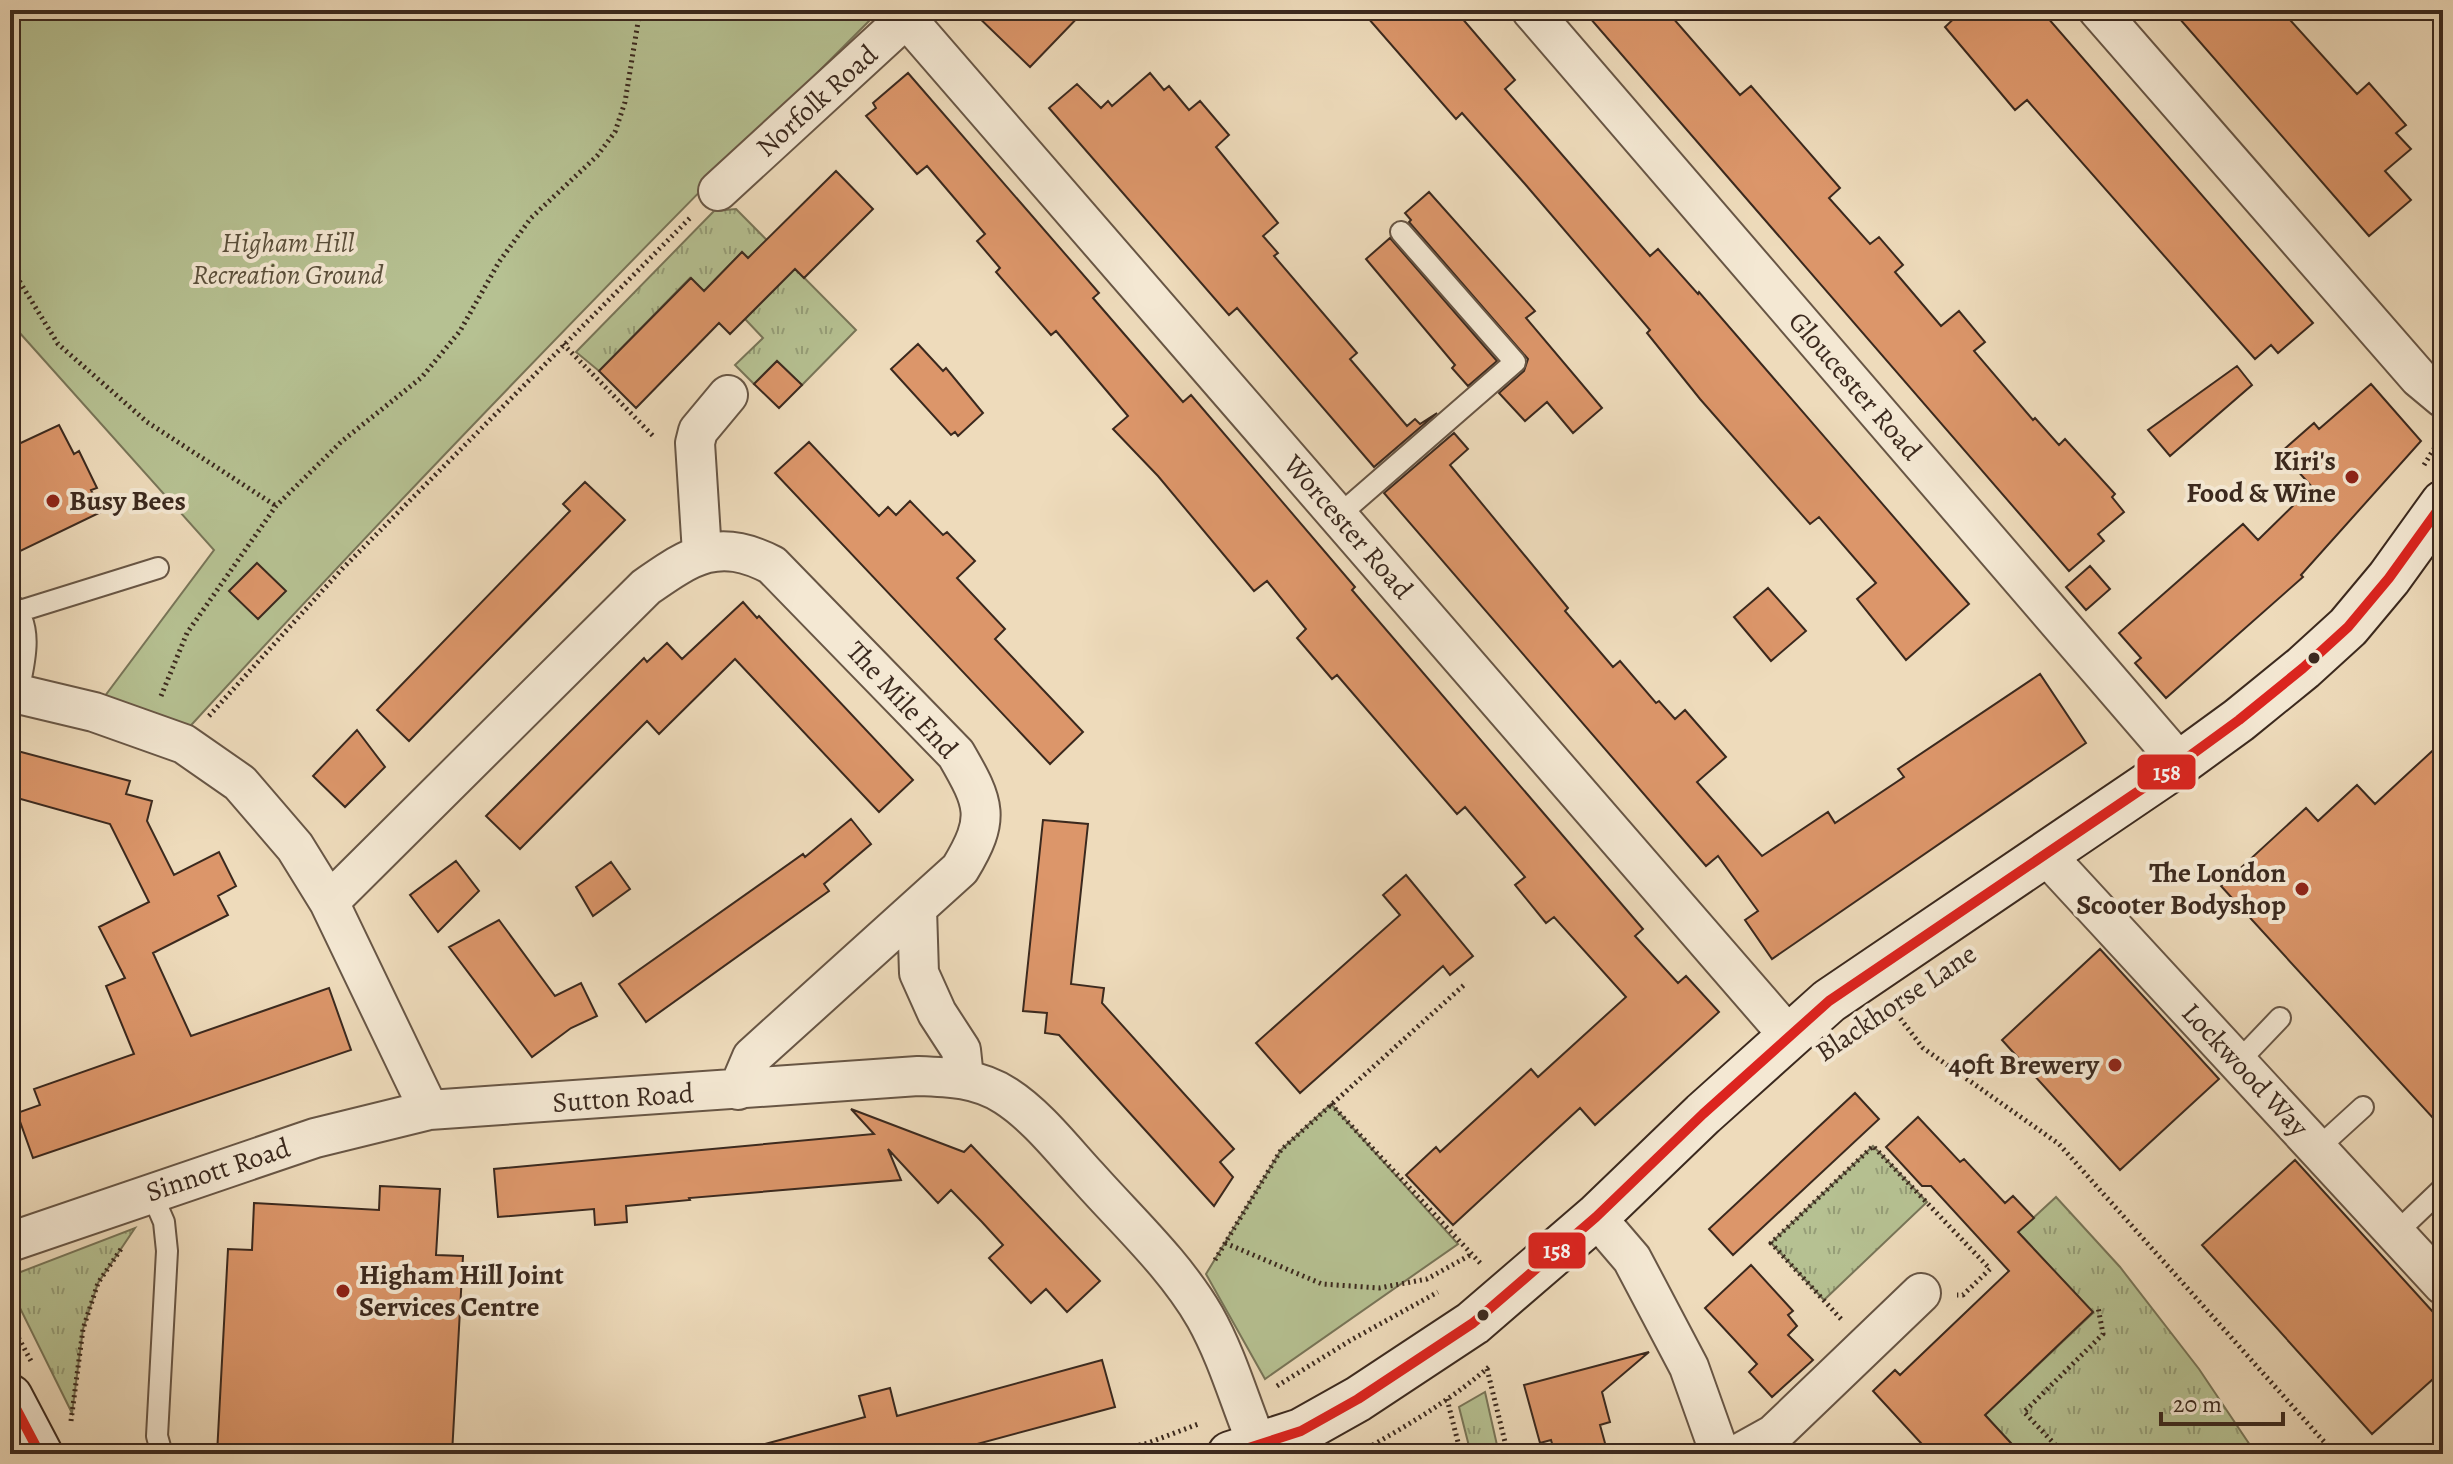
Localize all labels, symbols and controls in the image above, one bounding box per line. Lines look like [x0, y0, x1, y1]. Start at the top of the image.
street label: Norfolk Road [748, 36, 887, 166]
park label: Higham Hill Recreation Ground [192, 224, 384, 294]
street label: Gloucester Road [1780, 303, 1931, 469]
place label: Kiri's Food & Wine [2186, 442, 2336, 512]
street label: Worcester Road [1274, 446, 1422, 608]
marker: Kiri's Food & Wine [2343, 468, 2361, 486]
place label: Busy Bees [69, 482, 186, 520]
marker: Busy Bees [44, 492, 62, 510]
street label: The Mile End [838, 633, 967, 768]
unlabelled marker [2306, 650, 2322, 666]
line badge: 158 [2136, 753, 2197, 791]
text: 158 [2153, 758, 2181, 788]
place label: The London Scooter Bodyshop [2076, 854, 2286, 924]
marker: The London Scooter Bodyshop [2293, 880, 2311, 898]
street label: Blackhorse Lane [1808, 935, 1984, 1071]
street label: Lockwood Way [2173, 995, 2317, 1146]
place label: 40ft Brewery [1949, 1046, 2100, 1084]
marker: 40ft Brewery [2106, 1056, 2124, 1074]
street label: Sutton Road [551, 1074, 696, 1122]
street label: Sinnott Road [141, 1129, 296, 1211]
line badge: 158 [1527, 1231, 1587, 1270]
text: 158 [1543, 1236, 1571, 1266]
place label: Higham Hill Joint Services Centre [359, 1256, 564, 1326]
marker: Higham Hill Joint Services Centre [334, 1282, 352, 1300]
unlabelled marker [1475, 1307, 1491, 1323]
scale bar [2161, 1376, 2283, 1426]
text: 20 m [2173, 1388, 2222, 1420]

